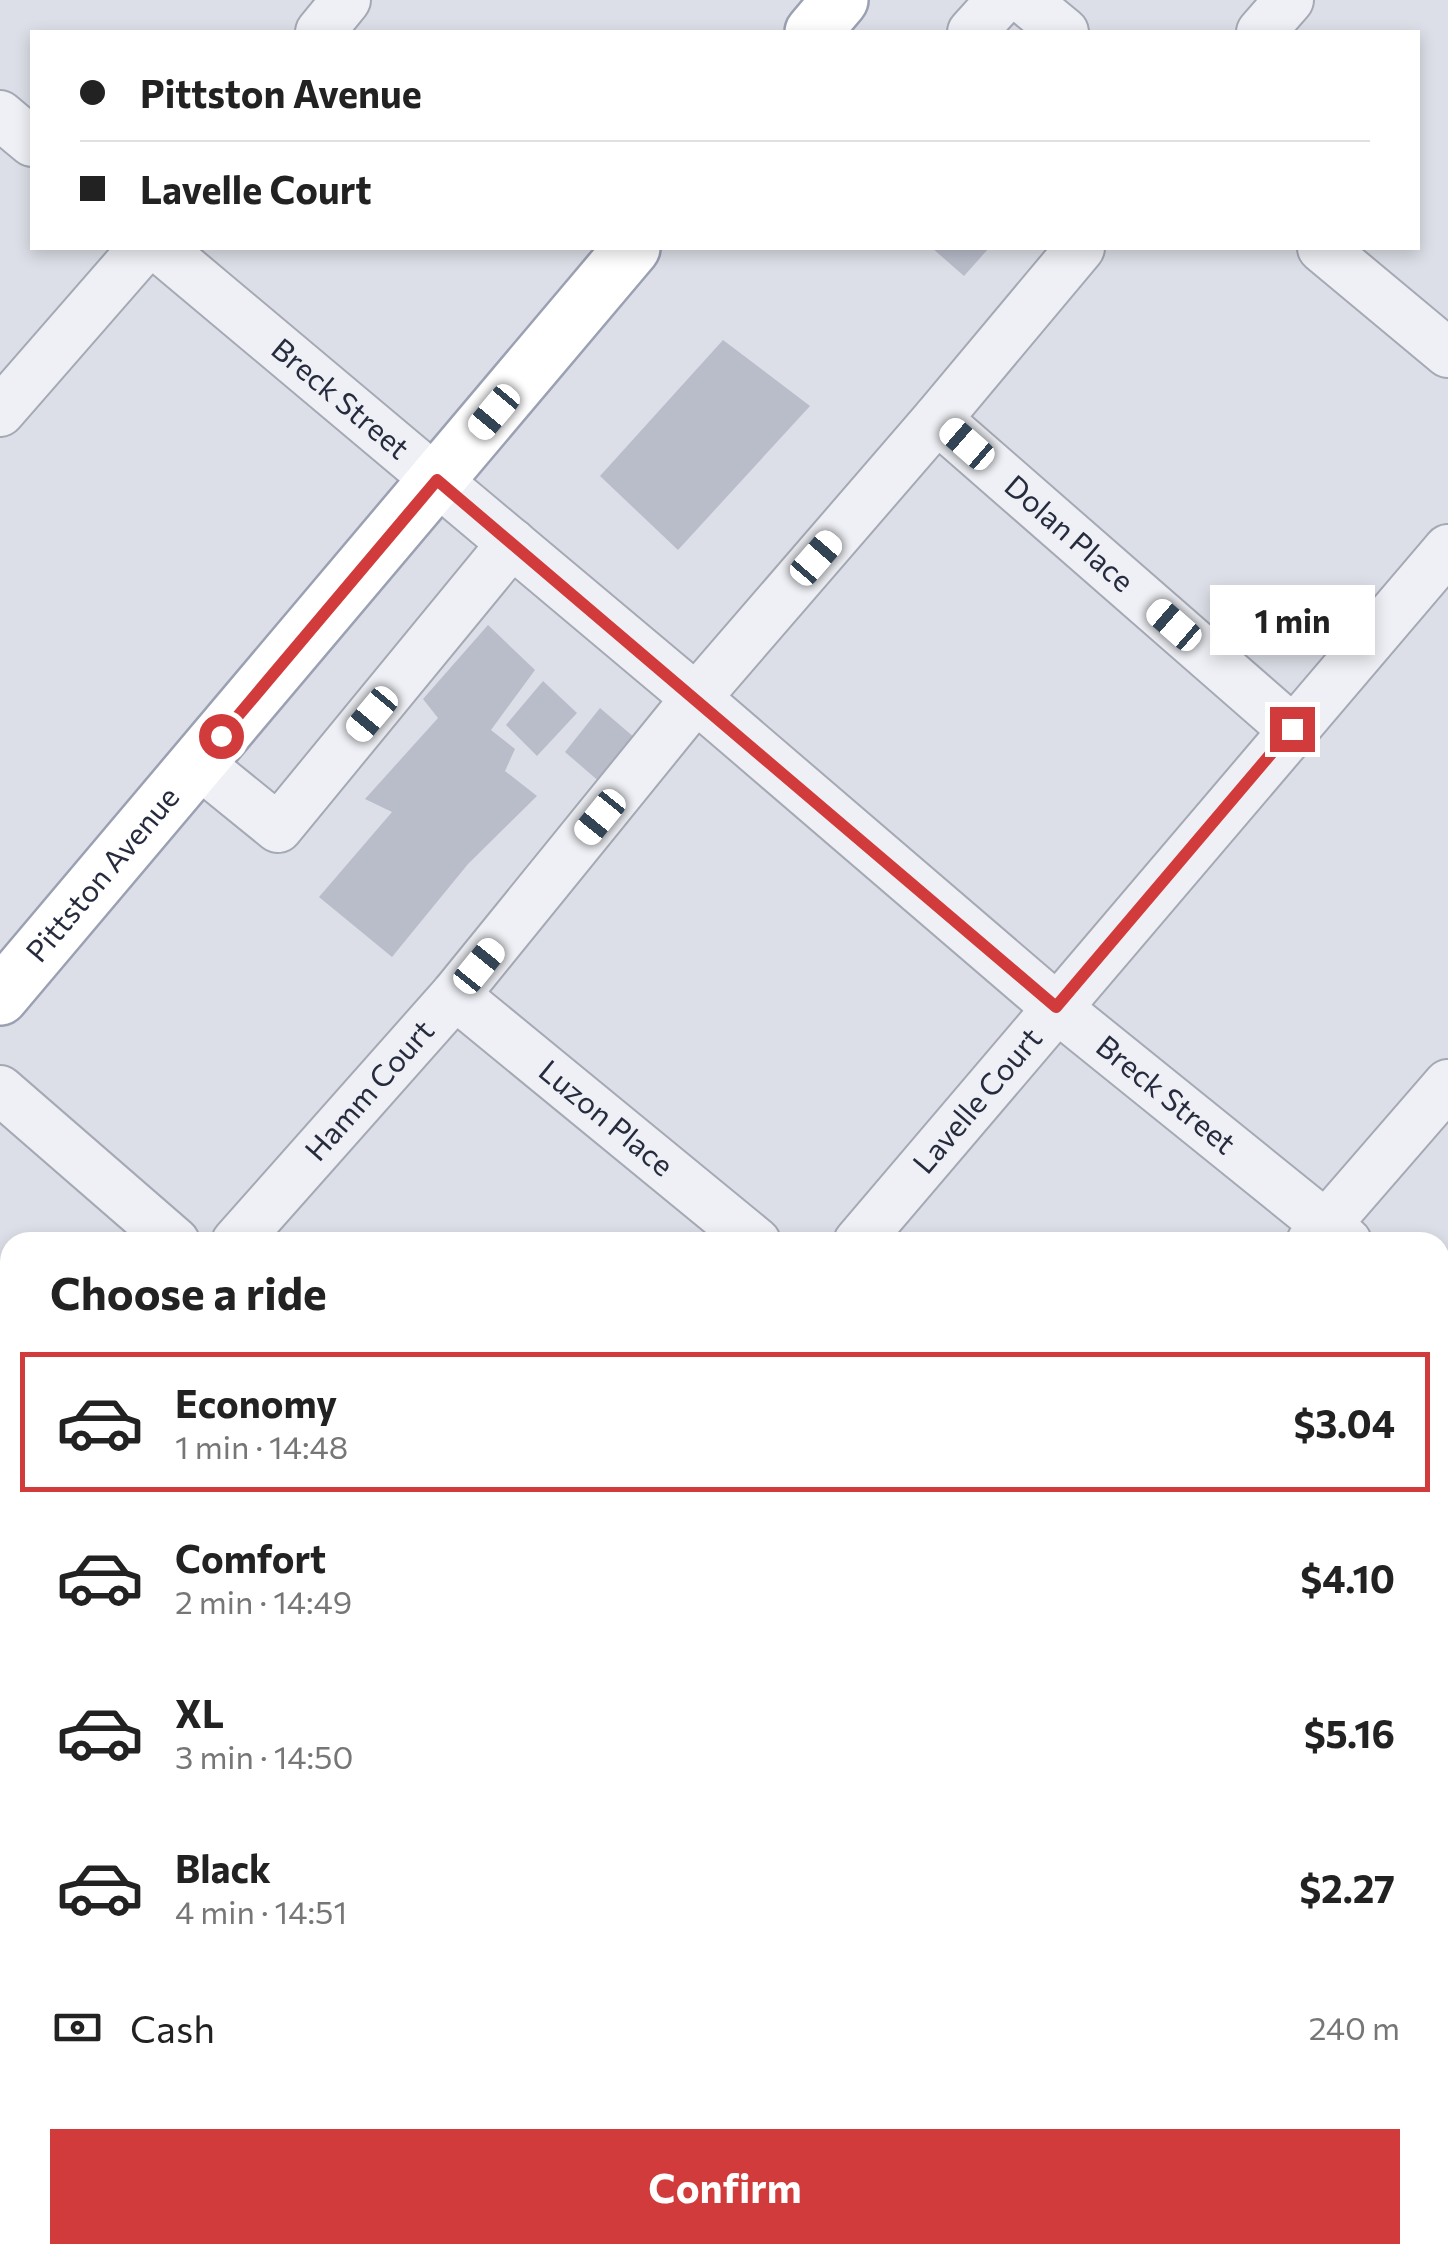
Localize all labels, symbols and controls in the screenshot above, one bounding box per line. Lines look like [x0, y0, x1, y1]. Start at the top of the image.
text: Pittston Avenue [140, 69, 422, 116]
text: Lavelle Court [140, 165, 372, 212]
street label: Breck Street [265, 329, 418, 465]
car [463, 379, 525, 445]
car [935, 413, 999, 475]
street label: Dolan Place [998, 466, 1143, 599]
car [785, 526, 847, 590]
callout: 1 min [1210, 584, 1374, 654]
car [1142, 594, 1206, 656]
text: 1 min [1255, 600, 1330, 640]
car [341, 681, 403, 747]
route end [1270, 707, 1315, 752]
route start [199, 714, 244, 759]
street label: Pittston Avenue [17, 778, 186, 968]
car [569, 784, 631, 850]
car [448, 933, 510, 999]
street label: Hamm Court [296, 1011, 440, 1167]
street label: Lavelle Court [904, 1019, 1048, 1180]
street label: Breck Street [1090, 1026, 1244, 1161]
street label: Luzon Place [533, 1051, 682, 1183]
text: Choose a ride [50, 1264, 327, 1319]
icon: car [55, 1377, 145, 1467]
text: Economy [175, 1379, 337, 1426]
text: $3.04 [1293, 1399, 1395, 1446]
text: 1 min · 14:48 [175, 1426, 348, 1466]
icon: car [55, 1532, 145, 1622]
text: Comfort [175, 1534, 326, 1581]
text: $4.10 [1300, 1554, 1395, 1601]
text: 2 min · 14:49 [175, 1581, 352, 1621]
icon: car [55, 1687, 145, 1777]
text: XL [175, 1689, 224, 1736]
text: $5.16 [1304, 1709, 1395, 1756]
text: 3 min · 14:50 [175, 1736, 353, 1776]
icon: car [55, 1842, 145, 1932]
text: Black [175, 1844, 271, 1891]
text: $2.27 [1299, 1864, 1395, 1911]
text: 4 min · 14:51 [175, 1891, 347, 1931]
icon: cash [50, 2000, 105, 2055]
text: Cash [130, 2004, 215, 2051]
text: 240 m [1309, 2007, 1400, 2047]
button: Confirm [50, 2129, 1400, 2244]

